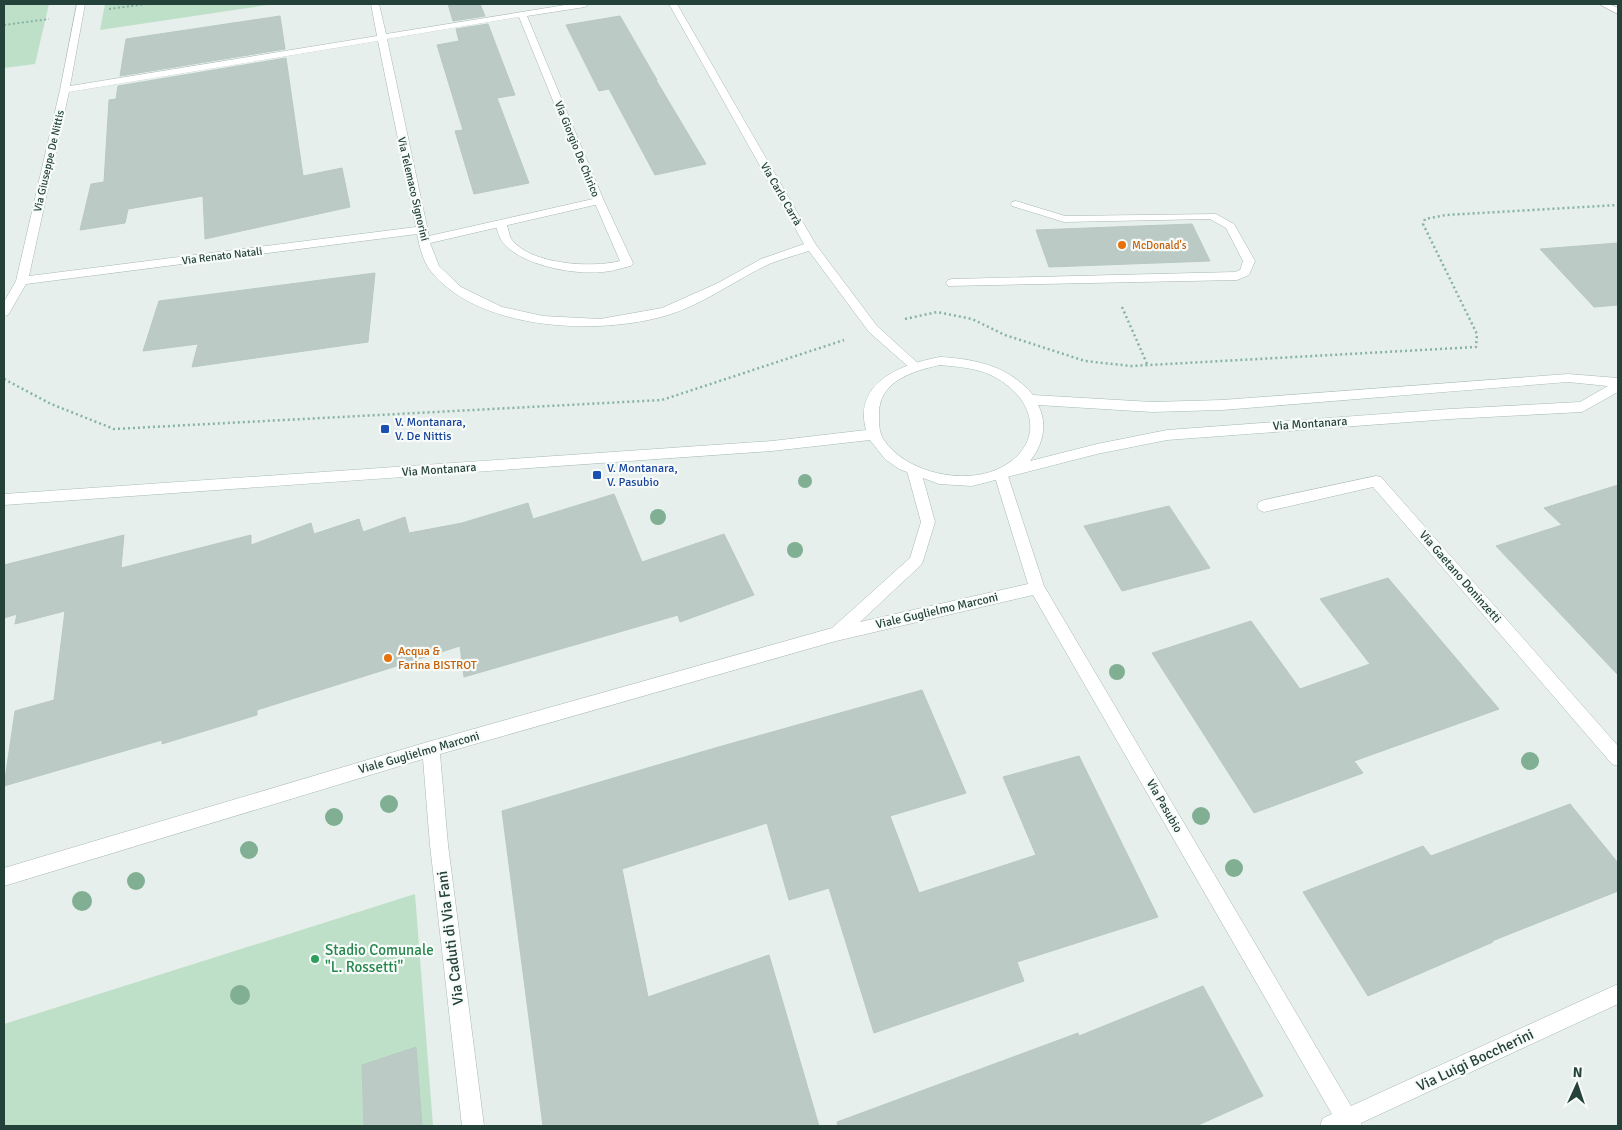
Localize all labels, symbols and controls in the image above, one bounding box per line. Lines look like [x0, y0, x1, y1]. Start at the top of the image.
street label: Via Giorgio De Chirico [552, 99, 602, 199]
street label: Via Giuseppe De Nittis [31, 109, 67, 213]
street label: Via Telemaco Signorini [395, 136, 431, 242]
street label: Via Carlo Carrà [758, 160, 804, 228]
marker: McDonald's [1116, 239, 1128, 251]
place label: McDonald's [1132, 239, 1187, 252]
street label: Via Renato Natali [181, 245, 263, 267]
street label: Via Montanara [1272, 414, 1348, 434]
place label: V. Montanara, V. De Nittis [395, 415, 466, 444]
marker: V. Montanara, V. De Nittis [379, 423, 391, 435]
street label: Via Montanara [401, 460, 477, 480]
place label: V. Montanara, V. Pasubio [607, 461, 678, 490]
marker: V. Montanara, V. Pasubio [591, 469, 603, 481]
street label: Via Gaetano Doninzetti [1416, 528, 1504, 626]
street label: Viale Guglielmo Marconi [874, 590, 1000, 632]
place label: Acqua & Farina BISTROT [398, 644, 477, 673]
marker: Acqua & Farina BISTROT [382, 652, 394, 664]
street label: Viale Guglielmo Marconi [357, 729, 481, 777]
street label: Via Pasubio [1143, 777, 1185, 835]
street label: Via Caduti di Via Fani [433, 870, 467, 1006]
place label: Stadio Comunale "L. Rossetti" [325, 941, 434, 976]
marker: Stadio Comunale "L. Rossetti" [309, 953, 321, 965]
street label: Via Luigi Boccherini [1414, 1025, 1536, 1095]
north arrow [1552, 1060, 1602, 1110]
text: N [1572, 1064, 1583, 1081]

